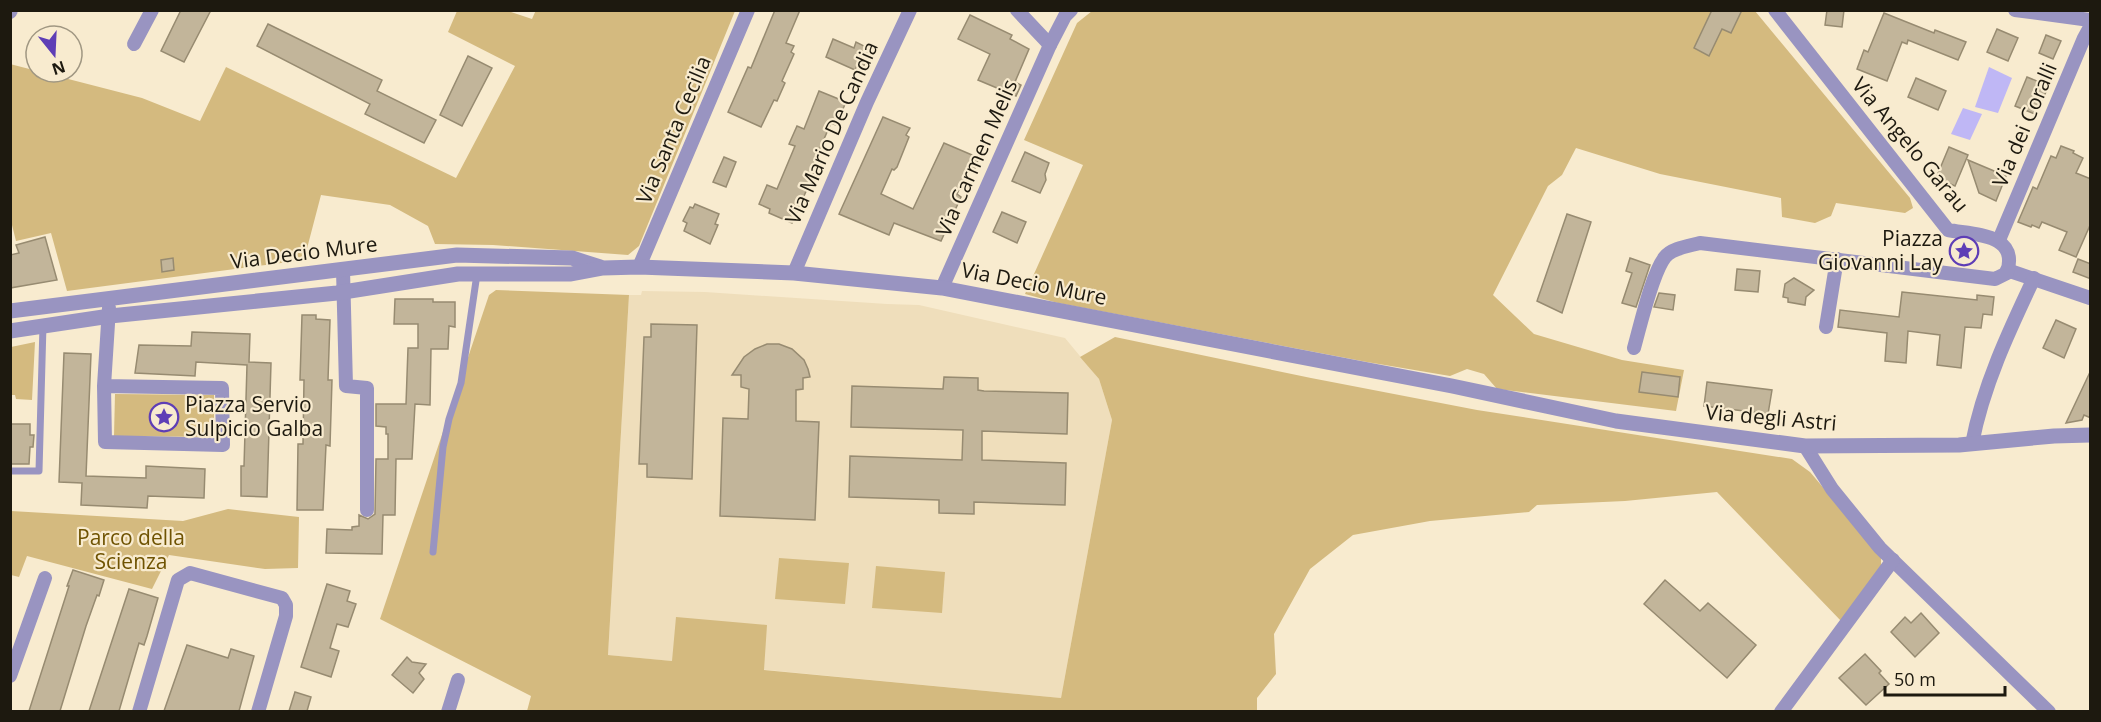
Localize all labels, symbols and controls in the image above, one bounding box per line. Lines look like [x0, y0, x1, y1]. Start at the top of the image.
north arrow [24, 24, 84, 84]
street label: Via Mario De Candia [778, 37, 884, 229]
street label: Via Santa Cecilia [629, 51, 717, 208]
text: N [49, 56, 68, 81]
street label: Via dei Coralli [1985, 58, 2063, 191]
street label: Via Angelo Garau [1846, 71, 1975, 218]
street label: Via Carmen Melis [929, 75, 1023, 241]
place label: Piazza Giovanni Lay [1818, 224, 1943, 276]
street label: Via Decio Mure [229, 229, 379, 275]
place icon: Piazza Giovanni Lay [1948, 235, 1980, 267]
street label: Via Decio Mure [959, 255, 1109, 311]
place label: Piazza Servio Sulpicio Galba [185, 390, 323, 442]
street label: Via degli Astri [1704, 397, 1838, 437]
place icon: Piazza Servio Sulpicio Galba [148, 401, 180, 433]
park label: Parco della Scienza [77, 523, 185, 575]
scale bar [1885, 659, 2005, 697]
text: 50 m [1894, 667, 1936, 691]

